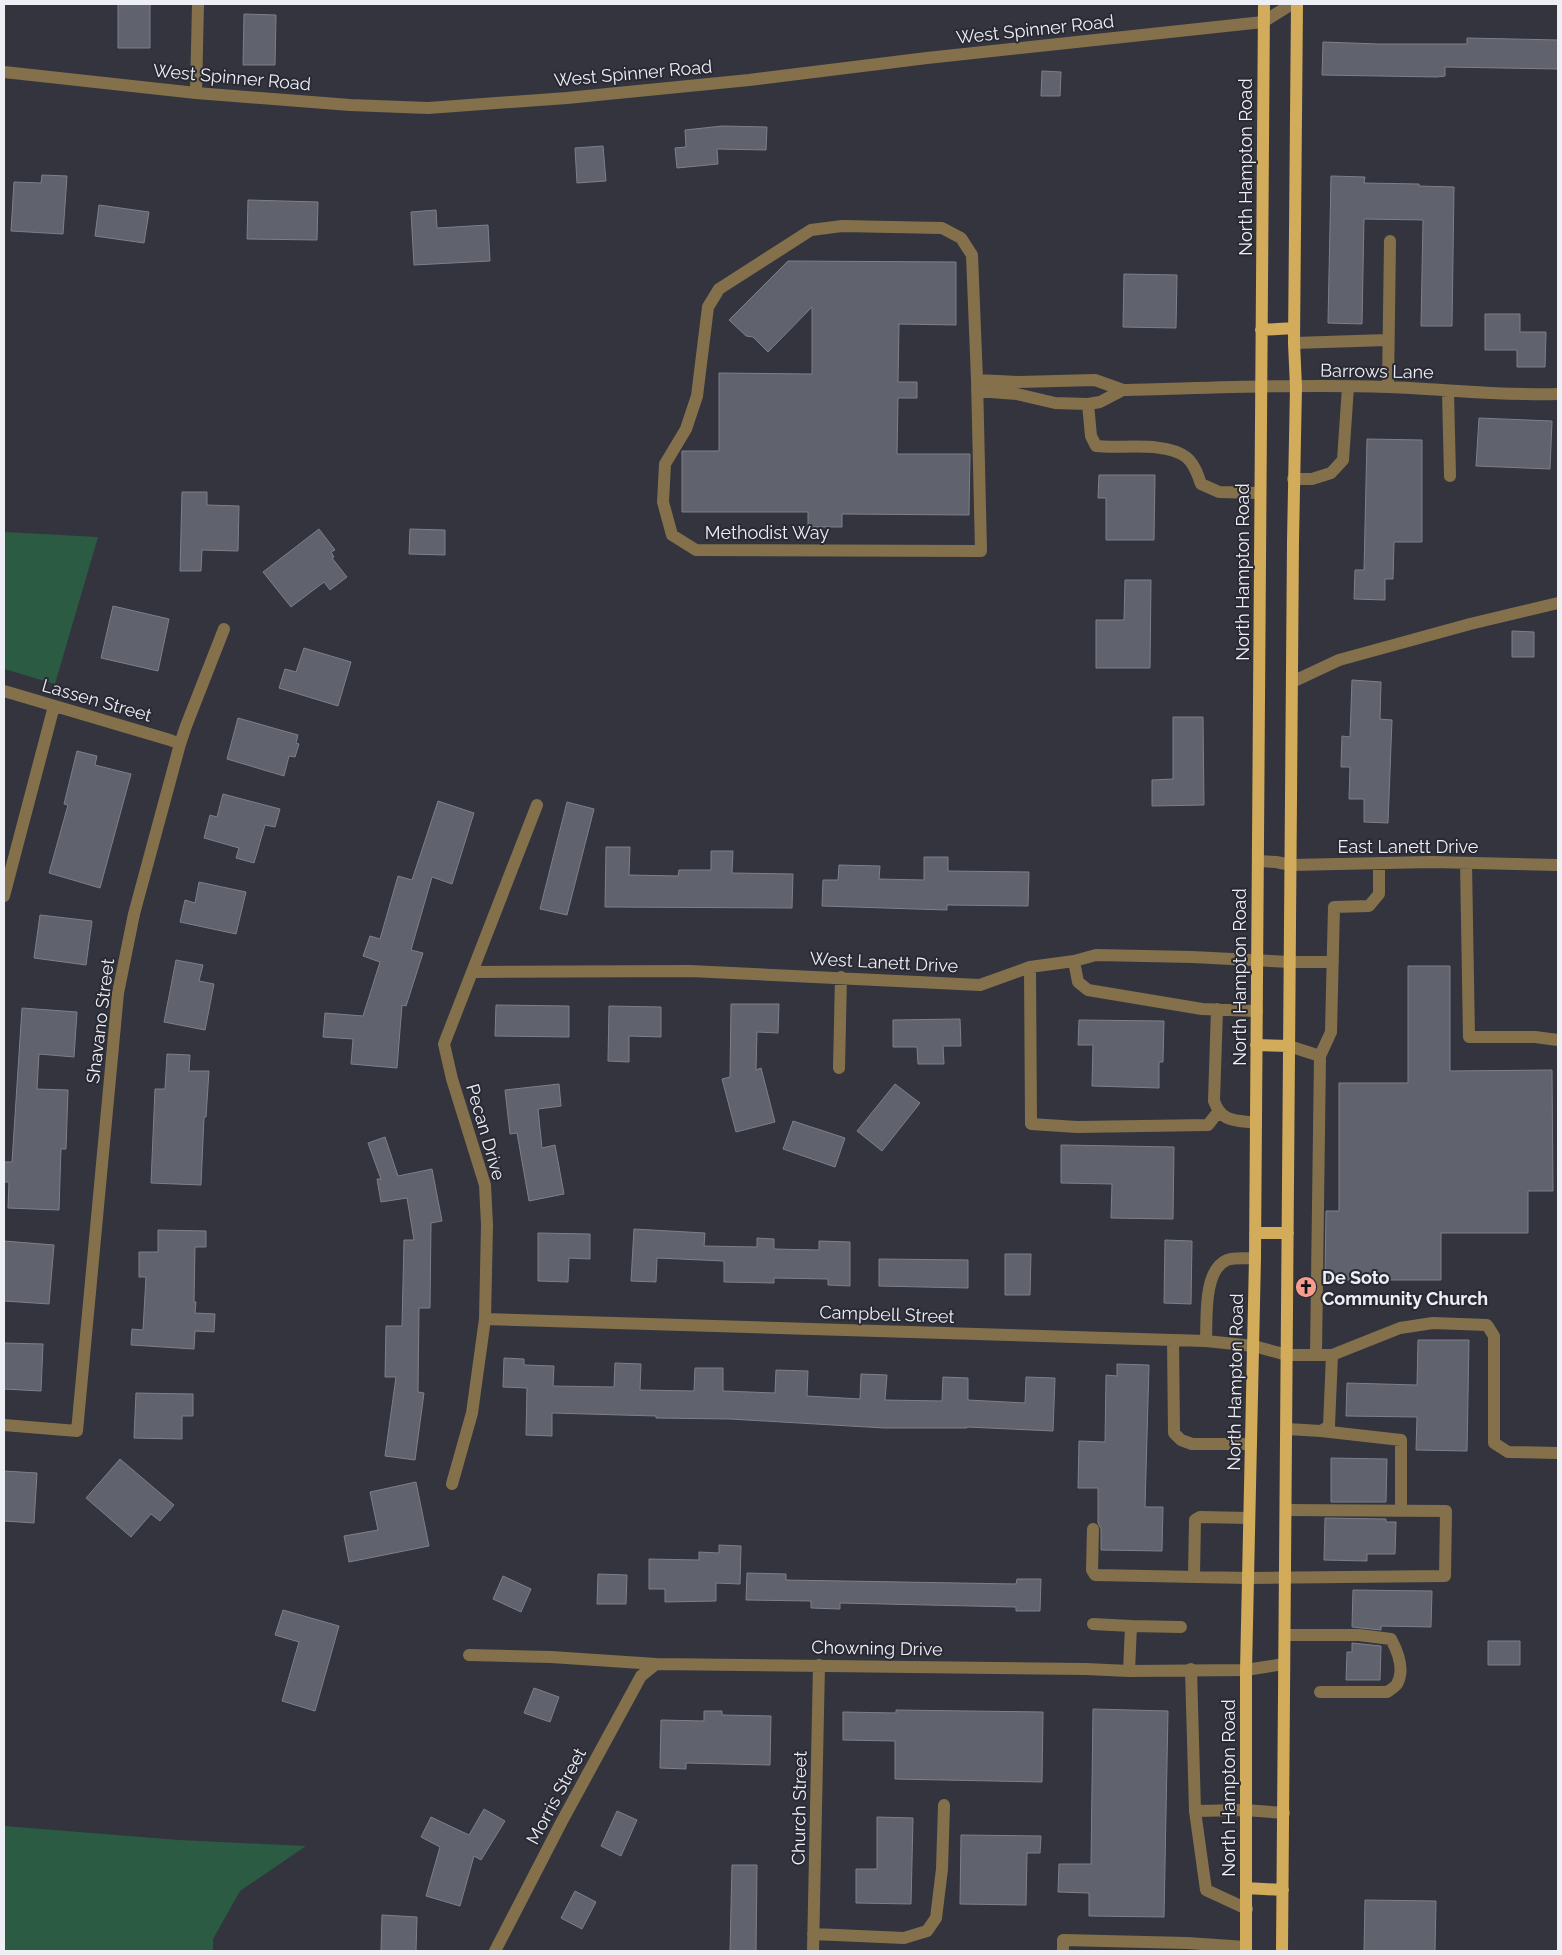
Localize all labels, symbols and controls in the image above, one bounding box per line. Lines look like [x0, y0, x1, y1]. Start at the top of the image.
street label: West Spinner Road [955, 10, 1115, 48]
street label: West Spinner Road [553, 56, 713, 90]
street label: West Spinner Road [152, 60, 312, 94]
street label: North Hampton Road [1235, 78, 1256, 256]
street label: Barrows Lane [1320, 360, 1434, 382]
street label: North Hampton Road [1232, 483, 1253, 661]
street label: Methodist Way [705, 522, 829, 543]
street label: Lassen Street [40, 674, 154, 726]
street label: East Lanett Drive [1338, 836, 1479, 857]
street label: North Hampton Road [1229, 888, 1250, 1066]
street label: West Lanett Drive [809, 948, 959, 976]
street label: Shavano Street [82, 957, 118, 1085]
street label: Pecan Drive [462, 1081, 510, 1183]
place label: De Soto Community Church [1322, 1267, 1488, 1309]
church icon: De Soto Community Church [1294, 1275, 1318, 1299]
street label: North Hampton Road [1223, 1293, 1247, 1471]
street label: Campbell Street [819, 1301, 955, 1327]
street label: Chowning Drive [811, 1636, 943, 1660]
street label: North Hampton Road [1218, 1699, 1239, 1877]
street label: Morris Street [522, 1744, 590, 1848]
street label: Church Street [788, 1751, 810, 1865]

